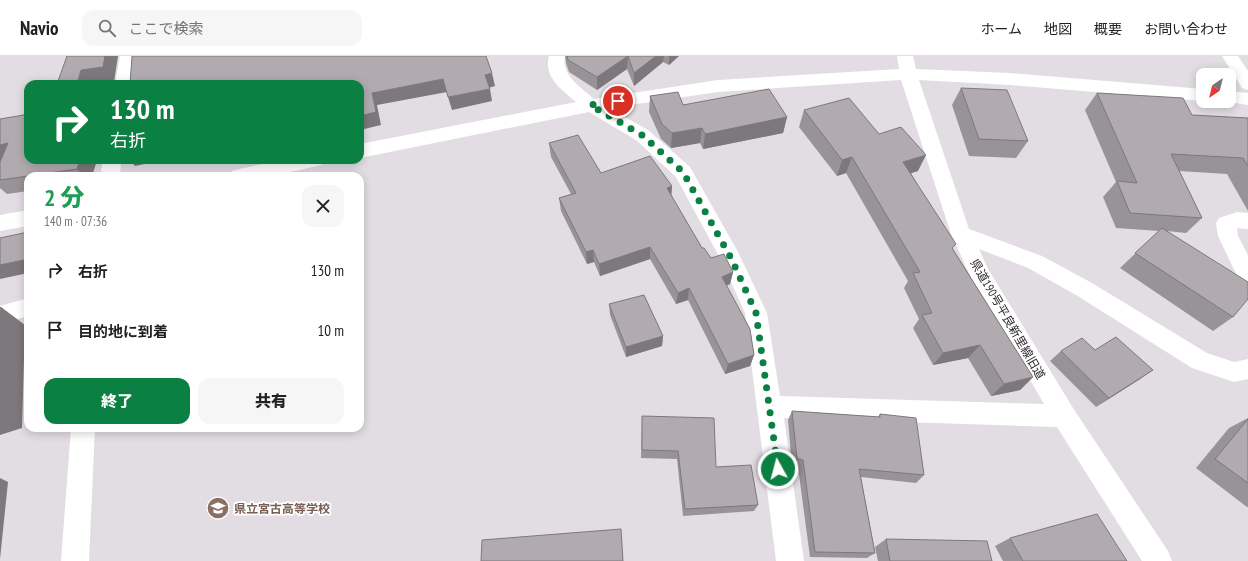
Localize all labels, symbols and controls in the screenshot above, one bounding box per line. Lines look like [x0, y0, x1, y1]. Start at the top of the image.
search box [82, 10, 362, 46]
text: Navio [20, 16, 58, 40]
icon: search [96, 17, 118, 39]
text: ここで検索 [128, 19, 203, 38]
text: ホーム [980, 20, 1022, 38]
text: 地図 [1044, 20, 1072, 38]
text: 概要 [1094, 20, 1122, 38]
text: お問い合わせ [1144, 20, 1228, 38]
north arrow [1196, 68, 1236, 108]
map controls [1196, 68, 1236, 108]
pin [601, 84, 635, 118]
text: 130 m [110, 90, 174, 127]
icon: arrive [607, 90, 629, 112]
icon: right [44, 96, 96, 148]
text: 右折 [110, 129, 146, 152]
text: 2 分 [44, 182, 84, 213]
button: close [302, 185, 344, 227]
text: 140 m · 07:36 [44, 213, 107, 230]
street label: 県道190号平良新里線旧道 [967, 256, 1049, 382]
icon: right [44, 259, 66, 281]
text: 130 m [311, 261, 344, 280]
text: 右折 [78, 262, 108, 281]
icon: arrive [44, 319, 66, 341]
text: 10 m [318, 321, 344, 340]
text: 目的地に到着 [78, 322, 168, 341]
button: 終了 [44, 378, 190, 424]
button: 共有 [198, 378, 344, 424]
position arrow [757, 448, 799, 490]
school or university icon: 県立宮古高等学校 [205, 495, 231, 521]
place label: 県立宮古高等学校 [234, 501, 330, 516]

